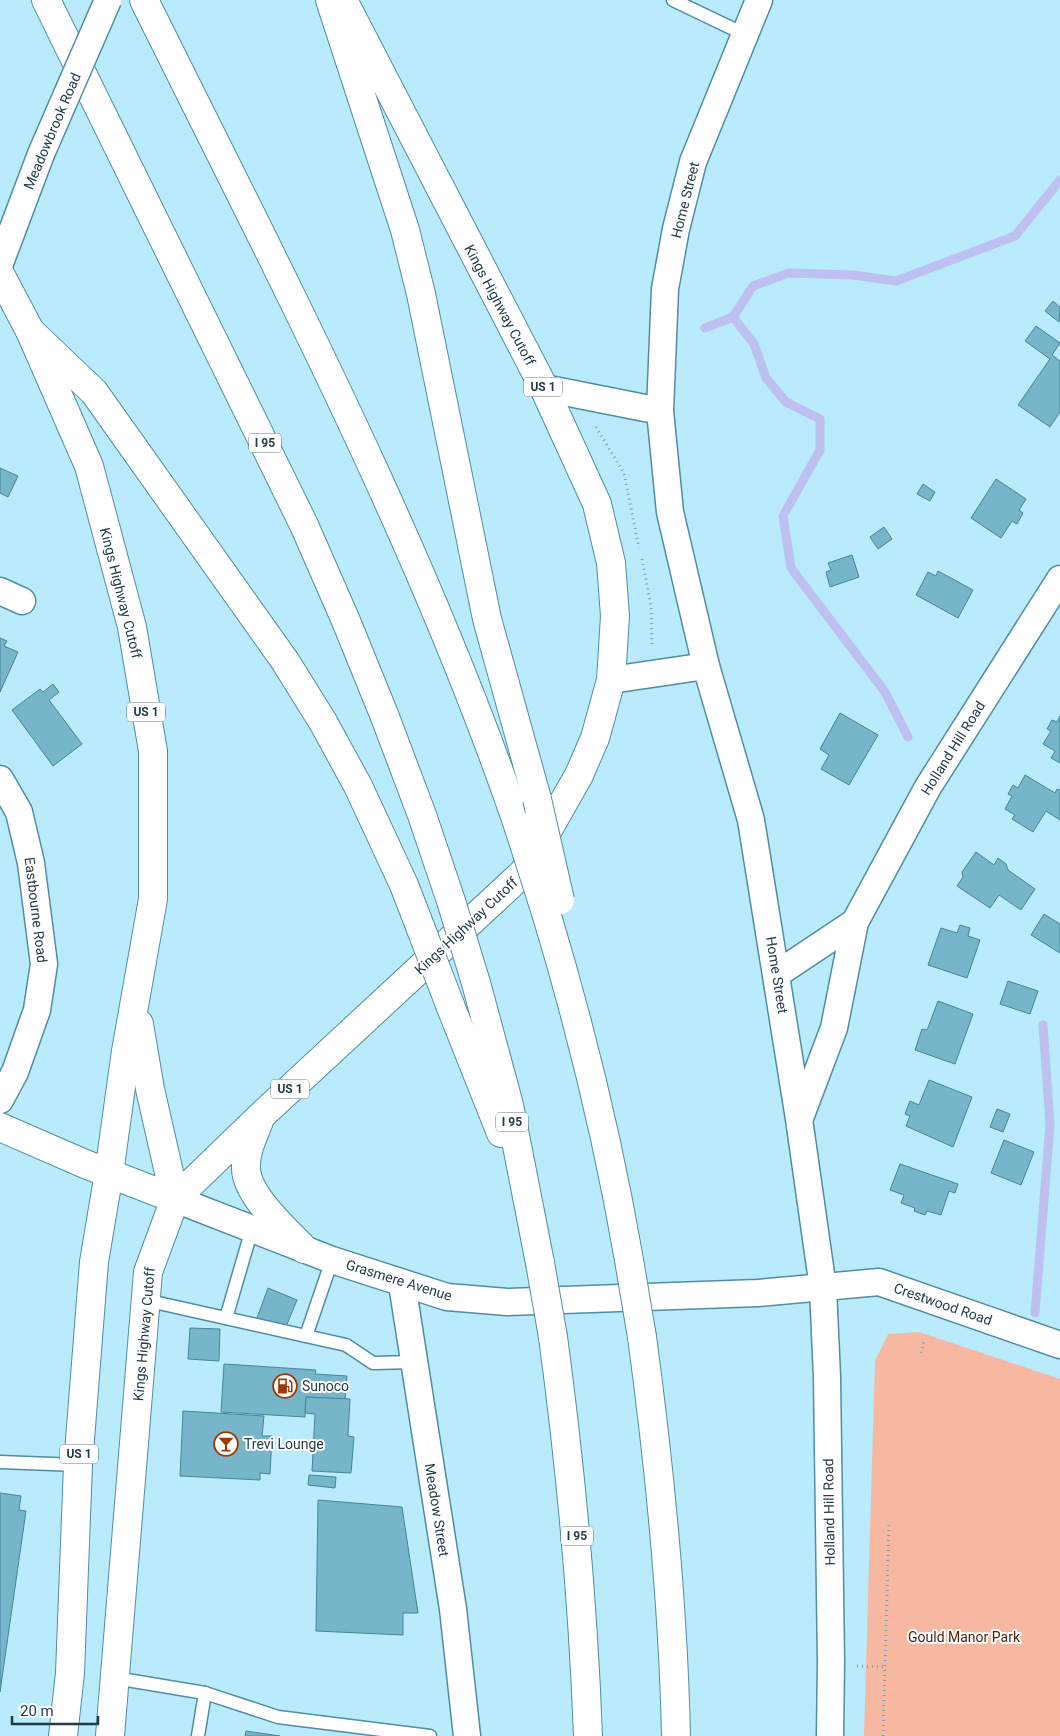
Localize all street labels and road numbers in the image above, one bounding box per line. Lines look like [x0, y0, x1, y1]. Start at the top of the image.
street label: Meadowbrook Road [20, 70, 84, 192]
street label: Home Street [668, 160, 702, 240]
street label: Kings Highway Cutoff [461, 242, 539, 368]
road number: US 1 [524, 378, 562, 397]
road number: I 95 [249, 433, 281, 452]
street label: Kings Highway Cutoff [97, 526, 145, 660]
street label: Holland Hill Road [918, 698, 988, 798]
road number: US 1 [127, 702, 165, 722]
street label: Eastbourne Road [22, 856, 50, 964]
street label: Kings Highway Cutoff [411, 874, 521, 978]
street label: Home Street [763, 935, 791, 1015]
road number: US 1 [271, 1080, 309, 1098]
road number: I 95 [496, 1112, 528, 1132]
street label: Grasmere Avenue [344, 1256, 454, 1304]
street label: Kings Highway Cutoff [130, 1266, 158, 1402]
street label: Crestwood Road [892, 1280, 994, 1328]
road number: US 1 [60, 1445, 98, 1464]
street label: Holland Hill Road [820, 1458, 838, 1566]
street label: Meadow Street [422, 1462, 452, 1558]
road number: I 95 [561, 1526, 593, 1545]

